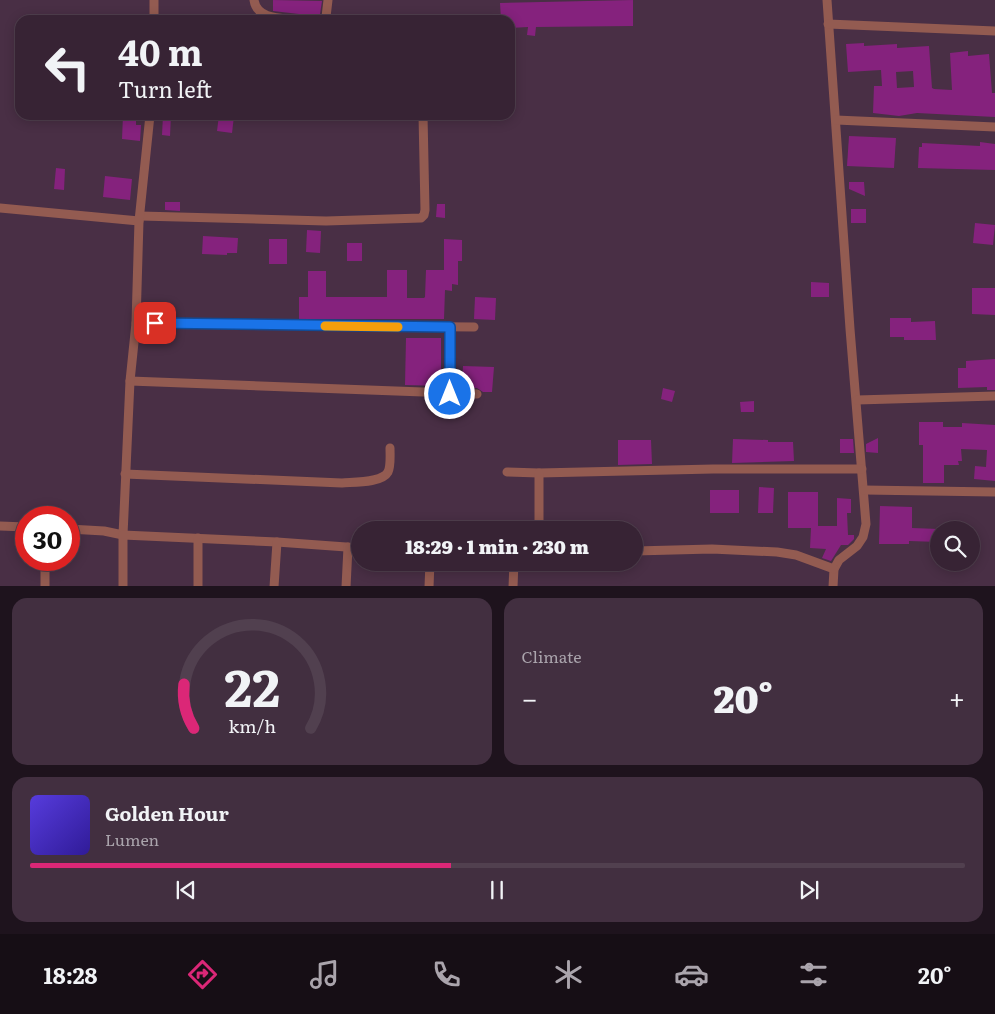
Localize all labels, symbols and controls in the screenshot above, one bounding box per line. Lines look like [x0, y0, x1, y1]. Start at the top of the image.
text: 40 m [118, 25, 203, 77]
icon: left [35, 35, 100, 100]
text: Turn left [118, 72, 212, 105]
pin [134, 302, 176, 344]
icon: arrive [141, 309, 169, 337]
position arrow [423, 367, 475, 419]
speed limit sign: 30 [15, 506, 80, 571]
map controls [930, 521, 980, 571]
button: search [930, 521, 980, 571]
text: 18:29 · 1 min · 230 m [405, 532, 589, 560]
text: Climate [522, 644, 582, 668]
text: 22 [224, 646, 280, 723]
text: 20° [713, 668, 773, 725]
text: − [522, 676, 538, 718]
text: + [949, 676, 965, 718]
text: km/h [228, 712, 276, 739]
text: Golden Hour [105, 799, 229, 827]
text: Lumen [105, 827, 159, 851]
icon: previous [172, 876, 200, 904]
icon: pause [483, 876, 511, 904]
icon: next [795, 876, 823, 904]
icon: directions [185, 957, 220, 992]
icon: music [307, 957, 342, 992]
icon: phone [429, 957, 464, 992]
icon: climate [551, 957, 586, 992]
icon: car [674, 957, 709, 992]
icon: filters [796, 957, 831, 992]
text: 18:28 [44, 958, 98, 991]
text: 20° [918, 958, 951, 991]

